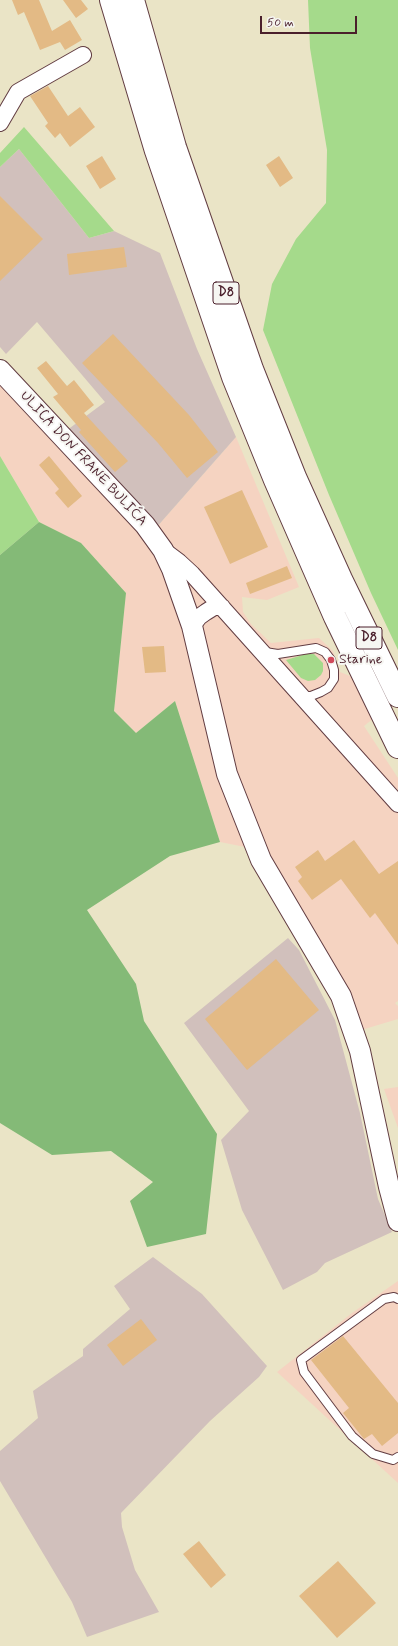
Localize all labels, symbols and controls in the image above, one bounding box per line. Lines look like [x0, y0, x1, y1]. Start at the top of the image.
scale bar [262, 8, 359, 34]
text: 50 m [267, 15, 294, 31]
road number: D8 [213, 282, 239, 304]
street label: ULICA DON FRANE BULIĆA [16, 388, 150, 530]
road number: D8 [356, 627, 382, 649]
place label: Starine [339, 652, 382, 668]
marker: Starine [326, 655, 336, 665]

